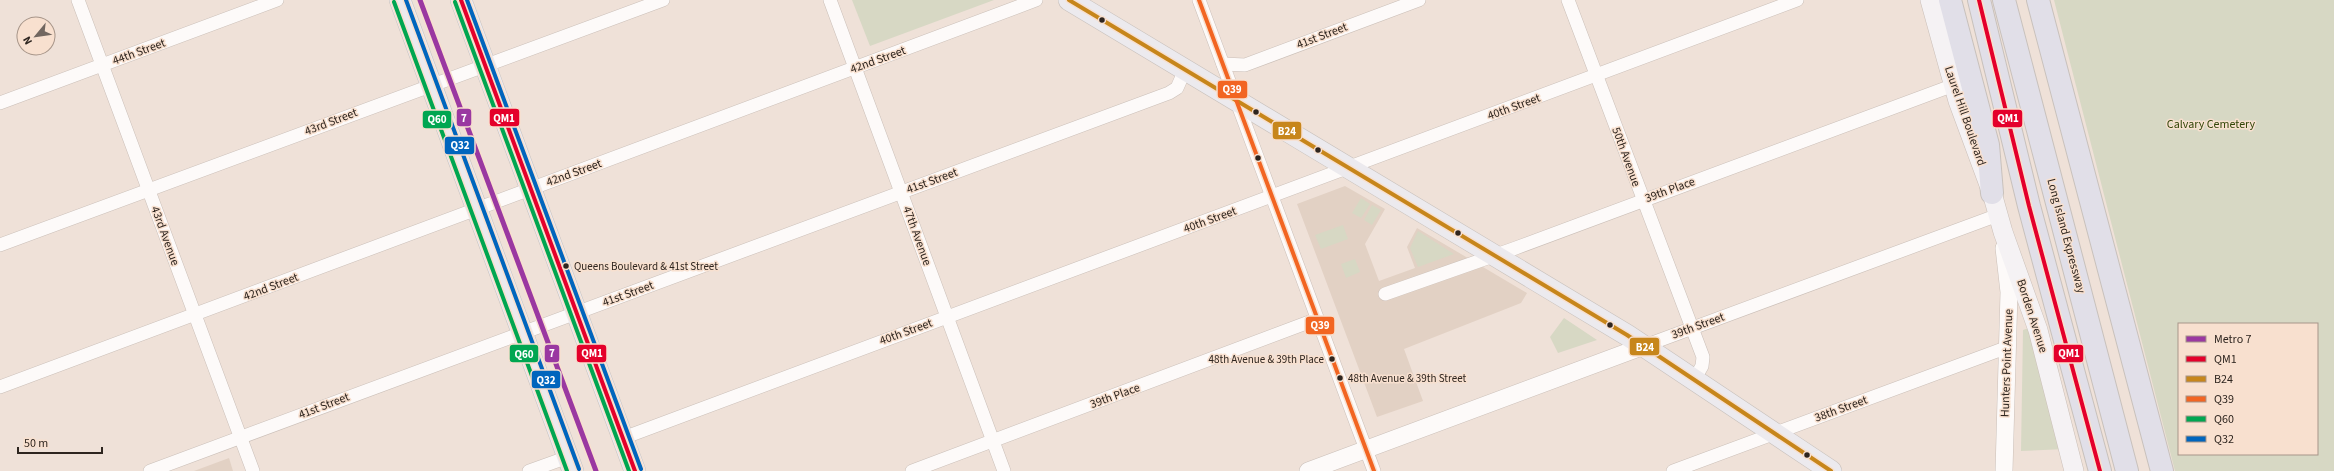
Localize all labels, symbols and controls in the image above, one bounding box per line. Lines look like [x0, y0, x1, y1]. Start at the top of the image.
unlabelled marker [1097, 15, 1107, 25]
north arrow [16, 16, 56, 56]
street label: 41st Street [1294, 19, 1350, 53]
text: N [19, 34, 36, 47]
street label: 44th Street [110, 35, 168, 69]
street label: 42nd Street [848, 42, 908, 78]
street label: Laurel Hill Boulevard [1940, 64, 1990, 168]
line badge: Q39 [1217, 80, 1248, 99]
text: Q39 [1222, 82, 1242, 97]
street label: 40th Street [1485, 90, 1543, 124]
street label: 43rd Street [302, 104, 360, 140]
unlabelled marker [1251, 107, 1261, 117]
line badge: 7 [456, 108, 472, 127]
line badge: QM1 [489, 108, 520, 127]
line badge: QM1 [1992, 109, 2023, 128]
line badge: Q60 [422, 110, 452, 129]
text: 7 [461, 111, 467, 126]
text: QM1 [493, 111, 515, 126]
text: QM1 [1997, 111, 2019, 126]
text: Q60 [427, 112, 447, 127]
park label: Calvary Cemetery [2167, 116, 2256, 133]
line badge: B24 [1272, 121, 1302, 140]
text: B24 [1278, 124, 1296, 139]
street label: 50th Avenue [1607, 125, 1645, 189]
line badge: Q32 [444, 136, 475, 155]
text: Q32 [450, 138, 470, 153]
unlabelled marker [1313, 145, 1323, 155]
unlabelled marker [1253, 153, 1263, 163]
street label: 42nd Street [544, 155, 604, 191]
street label: 41st Street [904, 164, 960, 198]
street label: 39th Place [1643, 173, 1697, 207]
street label: Long Island Expressway [2042, 177, 2090, 296]
street label: 40th Street [1181, 203, 1239, 237]
street label: 43rd Avenue [146, 204, 184, 268]
street label: 47th Avenue [898, 204, 936, 268]
unlabelled marker [1453, 228, 1463, 238]
place label: Queens Boulevard & 41st Street [574, 259, 718, 274]
marker: Queens Boulevard & 41st Street [561, 261, 571, 271]
street label: 42nd Street [241, 269, 301, 305]
street label: 41st Street [600, 277, 656, 311]
street label: Borden Avenue [2012, 277, 2052, 355]
street label: 39th Street [1669, 309, 1727, 343]
street label: Hunters Point Avenue [1997, 309, 2017, 417]
street label: 40th Street [877, 315, 935, 349]
line badge: Q39 [1305, 316, 1335, 335]
text: Q39 [1310, 318, 1330, 333]
unlabelled marker [1605, 320, 1615, 330]
legend [2178, 323, 2318, 455]
text: Metro 7 [2214, 331, 2252, 348]
line badge: B24 [1629, 337, 1660, 356]
text: B24 [1636, 340, 1654, 355]
line badge: Q60 [509, 344, 539, 363]
line badge: 7 [544, 344, 560, 363]
line badge: QM1 [576, 344, 607, 363]
line badge: QM1 [2053, 344, 2084, 363]
text: 7 [549, 346, 555, 361]
text: QM1 [581, 346, 603, 361]
text: QM1 [2058, 346, 2080, 361]
text: Q60 [514, 347, 534, 362]
text: QM1 [2214, 351, 2237, 368]
place label: 48th Avenue & 39th Place [1209, 352, 1325, 367]
marker: 48th Avenue & 39th Place [1327, 354, 1337, 364]
line badge: Q32 [531, 370, 561, 389]
place label: 48th Avenue & 39th Street [1348, 371, 1467, 386]
text: B24 [2214, 371, 2233, 388]
text: Q32 [536, 373, 556, 388]
marker: 48th Avenue & 39th Street [1335, 373, 1345, 383]
street label: 39th Place [1088, 379, 1142, 413]
street label: 41st Street [296, 389, 352, 423]
text: Q39 [2214, 391, 2234, 408]
street label: 38th Street [1812, 392, 1870, 426]
text: Q60 [2214, 411, 2234, 428]
scale bar [18, 429, 102, 455]
text: Q32 [2214, 431, 2234, 448]
text: 50 m [24, 435, 48, 452]
unlabelled marker [1802, 450, 1812, 460]

